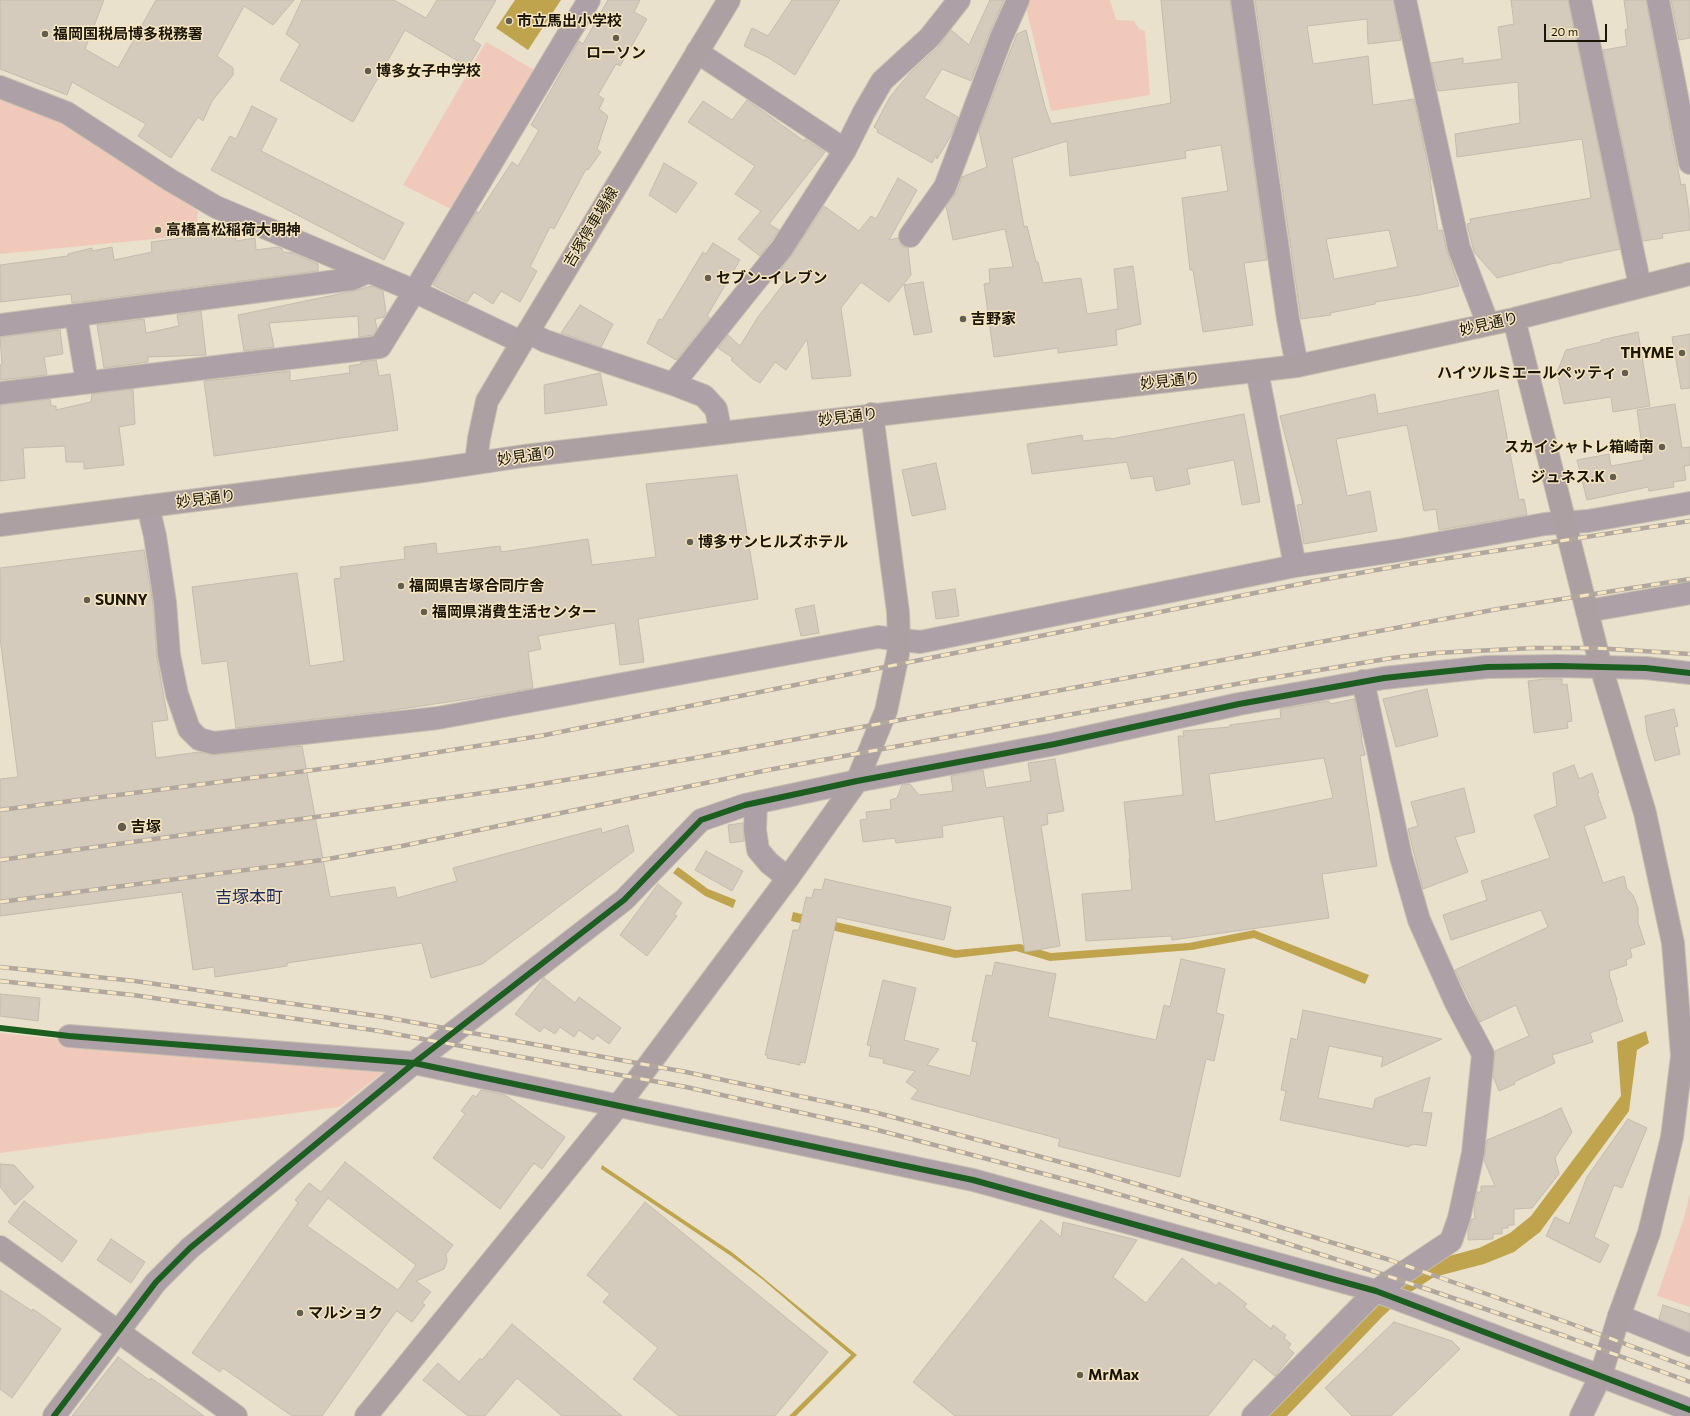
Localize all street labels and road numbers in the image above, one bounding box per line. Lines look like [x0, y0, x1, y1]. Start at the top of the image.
street label: 吉塚停車場線 [560, 184, 622, 270]
street label: 妙見通り [1458, 308, 1520, 340]
street label: 妙見通り [1139, 369, 1201, 393]
street label: 妙見通り [817, 404, 879, 430]
street label: 妙見通り [496, 443, 558, 469]
street label: 妙見通り [175, 486, 237, 512]

